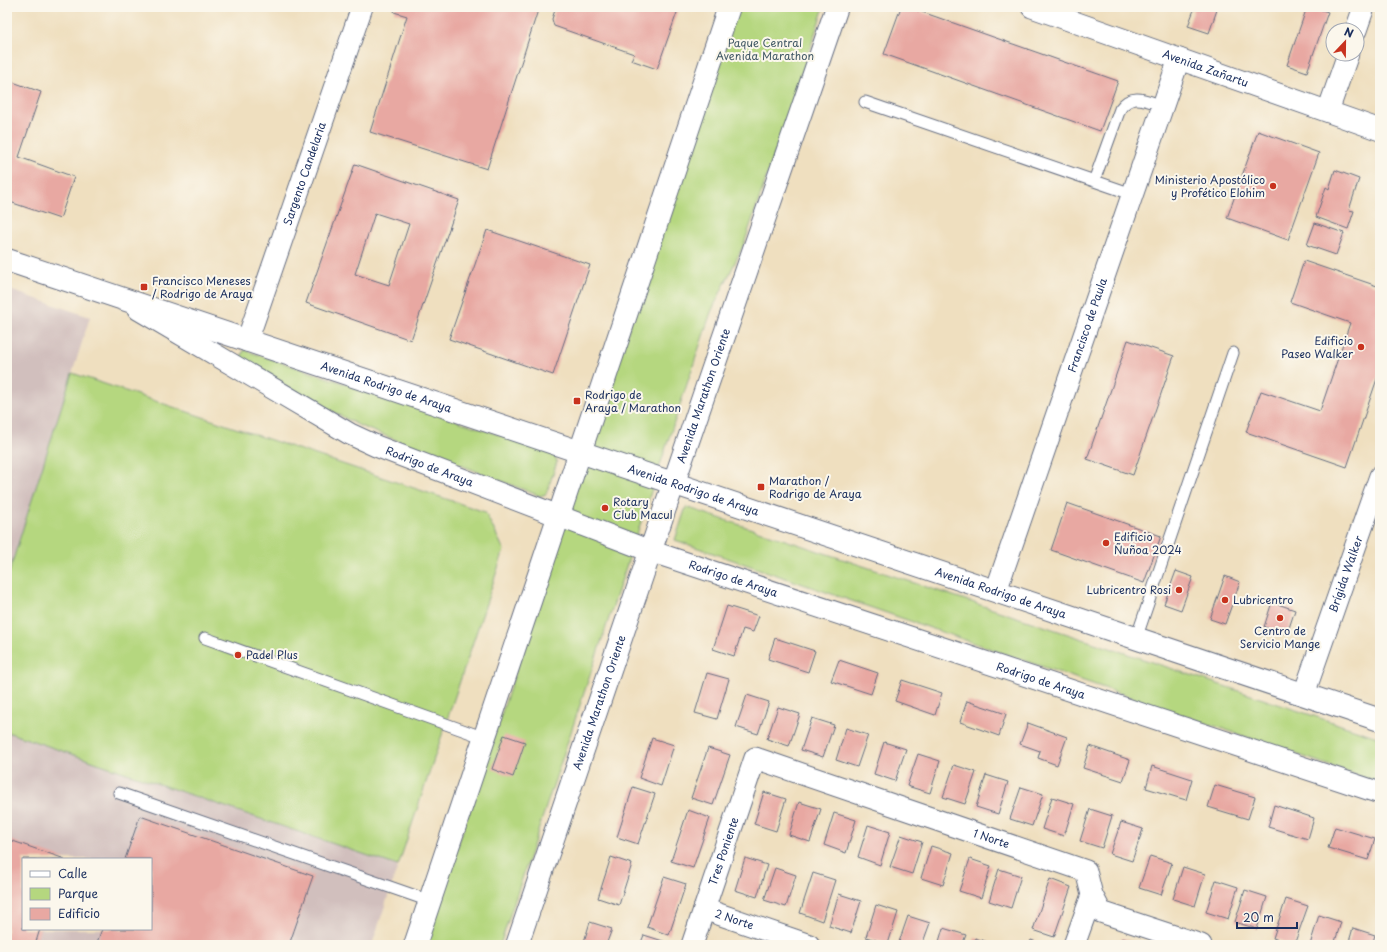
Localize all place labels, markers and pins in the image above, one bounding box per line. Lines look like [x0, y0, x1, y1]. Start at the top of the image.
place label: Ministerio Apostólico y Profético Elohim [1155, 171, 1265, 201]
marker: Ministerio Apostólico y Profético Elohim [1268, 181, 1278, 191]
place label: Francisco Meneses / Rodrigo de Araya [152, 272, 253, 302]
marker: Francisco Meneses / Rodrigo de Araya [139, 282, 149, 292]
place label: Edificio Paseo Walker [1281, 332, 1354, 362]
marker: Edificio Paseo Walker [1356, 342, 1366, 352]
place label: Rodrigo de Araya / Marathon [585, 386, 681, 416]
marker: Rodrigo de Araya / Marathon [572, 396, 582, 406]
place label: Marathon / Rodrigo de Araya [769, 472, 862, 502]
marker: Marathon / Rodrigo de Araya [756, 482, 766, 492]
place label: Rotary Club Macul [613, 493, 673, 523]
marker: Rotary Club Macul [600, 503, 610, 513]
place label: Edificio Ñuñoa 2024 [1114, 528, 1182, 558]
marker: Edificio Ñuñoa 2024 [1101, 538, 1111, 548]
place label: Lubricentro Rosi [1087, 581, 1171, 598]
marker: Lubricentro Rosi [1174, 585, 1184, 595]
place label: Lubricentro [1233, 591, 1293, 608]
marker: Lubricentro [1220, 595, 1230, 605]
marker: Centro de Servicio Mange [1275, 613, 1285, 623]
place label: Centro de Servicio Mange [1240, 622, 1320, 652]
place label: Padel Plus [246, 646, 298, 663]
marker: Padel Plus [233, 650, 243, 660]

